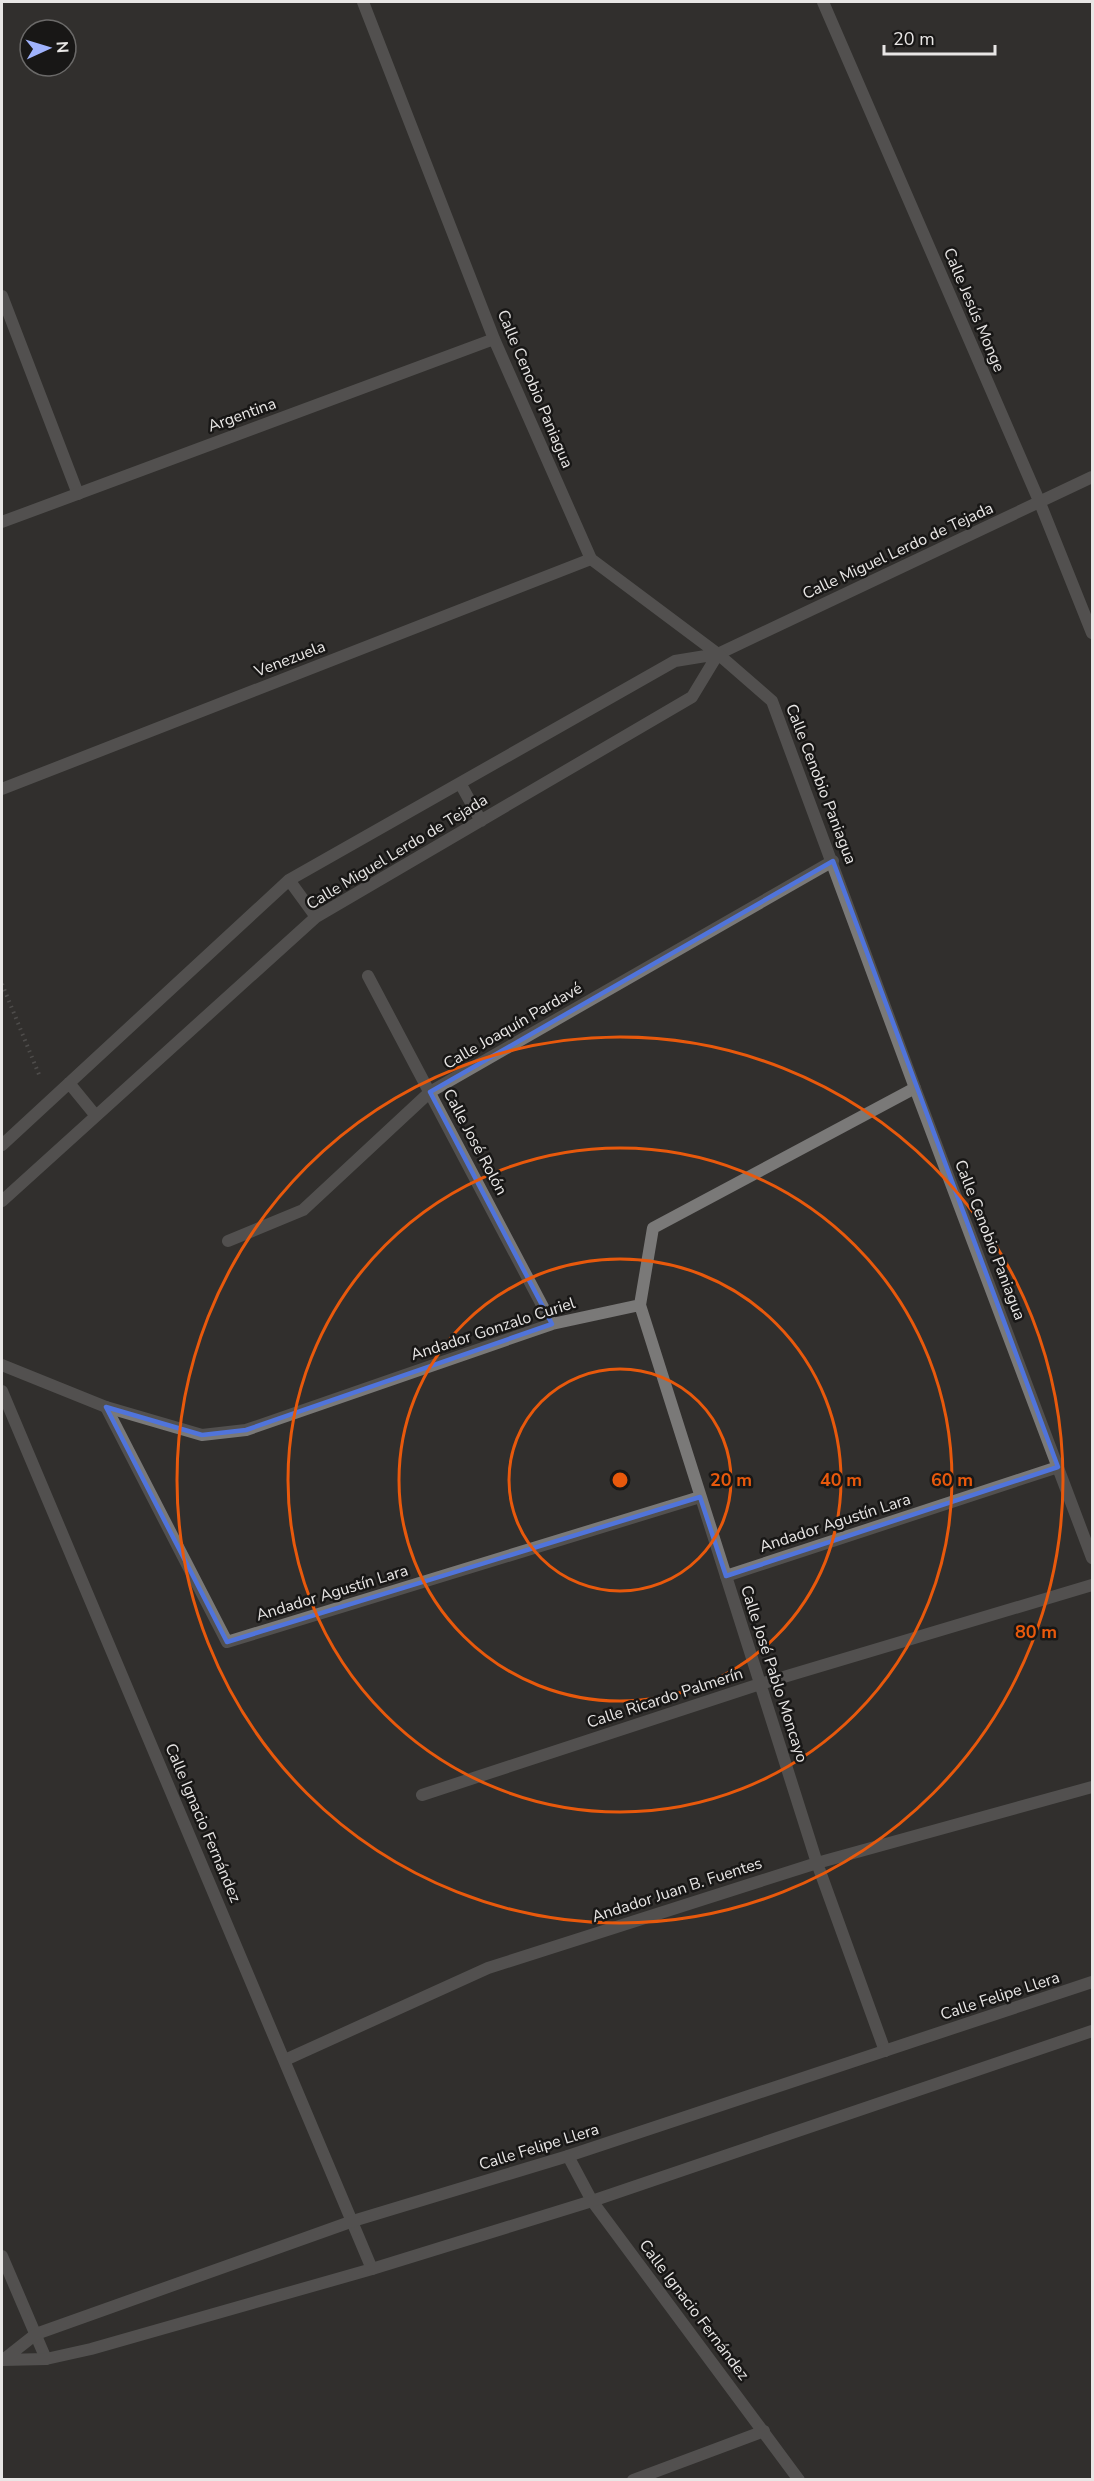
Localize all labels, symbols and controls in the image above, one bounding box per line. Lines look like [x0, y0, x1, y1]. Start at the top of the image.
north arrow [18, 18, 78, 78]
scale bar [884, 18, 995, 56]
text: 20 m [893, 27, 935, 51]
text: N [51, 40, 73, 54]
street label: Calle Jesús Monge [938, 245, 1010, 375]
street label: Calle Cenobio Paniagua [492, 306, 578, 472]
street label: Argentina [205, 392, 279, 438]
street label: Calle Miguel Lerdo de Tejada [799, 497, 997, 605]
street label: Venezuela [250, 635, 329, 683]
street label: Calle Cenobio Paniagua [780, 701, 862, 867]
street label: Calle Miguel Lerdo de Tejada [302, 789, 492, 915]
street label: Calle Joaquín Pardavé [440, 977, 586, 1075]
street label: Calle José Rolón [438, 1085, 512, 1199]
street label: Calle Cenobio Paniagua [949, 1157, 1031, 1323]
street label: Andador Gonzalo Curiel [408, 1292, 578, 1366]
text: 20 m [710, 1468, 752, 1492]
text: 40 m [820, 1468, 862, 1492]
text: 60 m [931, 1468, 973, 1492]
centre of rings [610, 1470, 630, 1490]
street label: Andador Agustín Lara [756, 1488, 914, 1558]
street label: Andador Agustín Lara [253, 1559, 411, 1627]
street label: Calle José Pablo Moncayo [735, 1583, 813, 1765]
text: 80 m [1015, 1620, 1057, 1644]
street label: Calle Ricardo Palmerín [584, 1662, 746, 1734]
street label: Calle Ignacio Fernández [160, 1740, 246, 1906]
street label: Andador Juan B. Fuentes [589, 1852, 765, 1928]
street label: Calle Felipe Llera [937, 1966, 1063, 2026]
street label: Calle Felipe Llera [476, 2118, 602, 2176]
street label: Calle Ignacio Fernández [634, 2235, 754, 2385]

